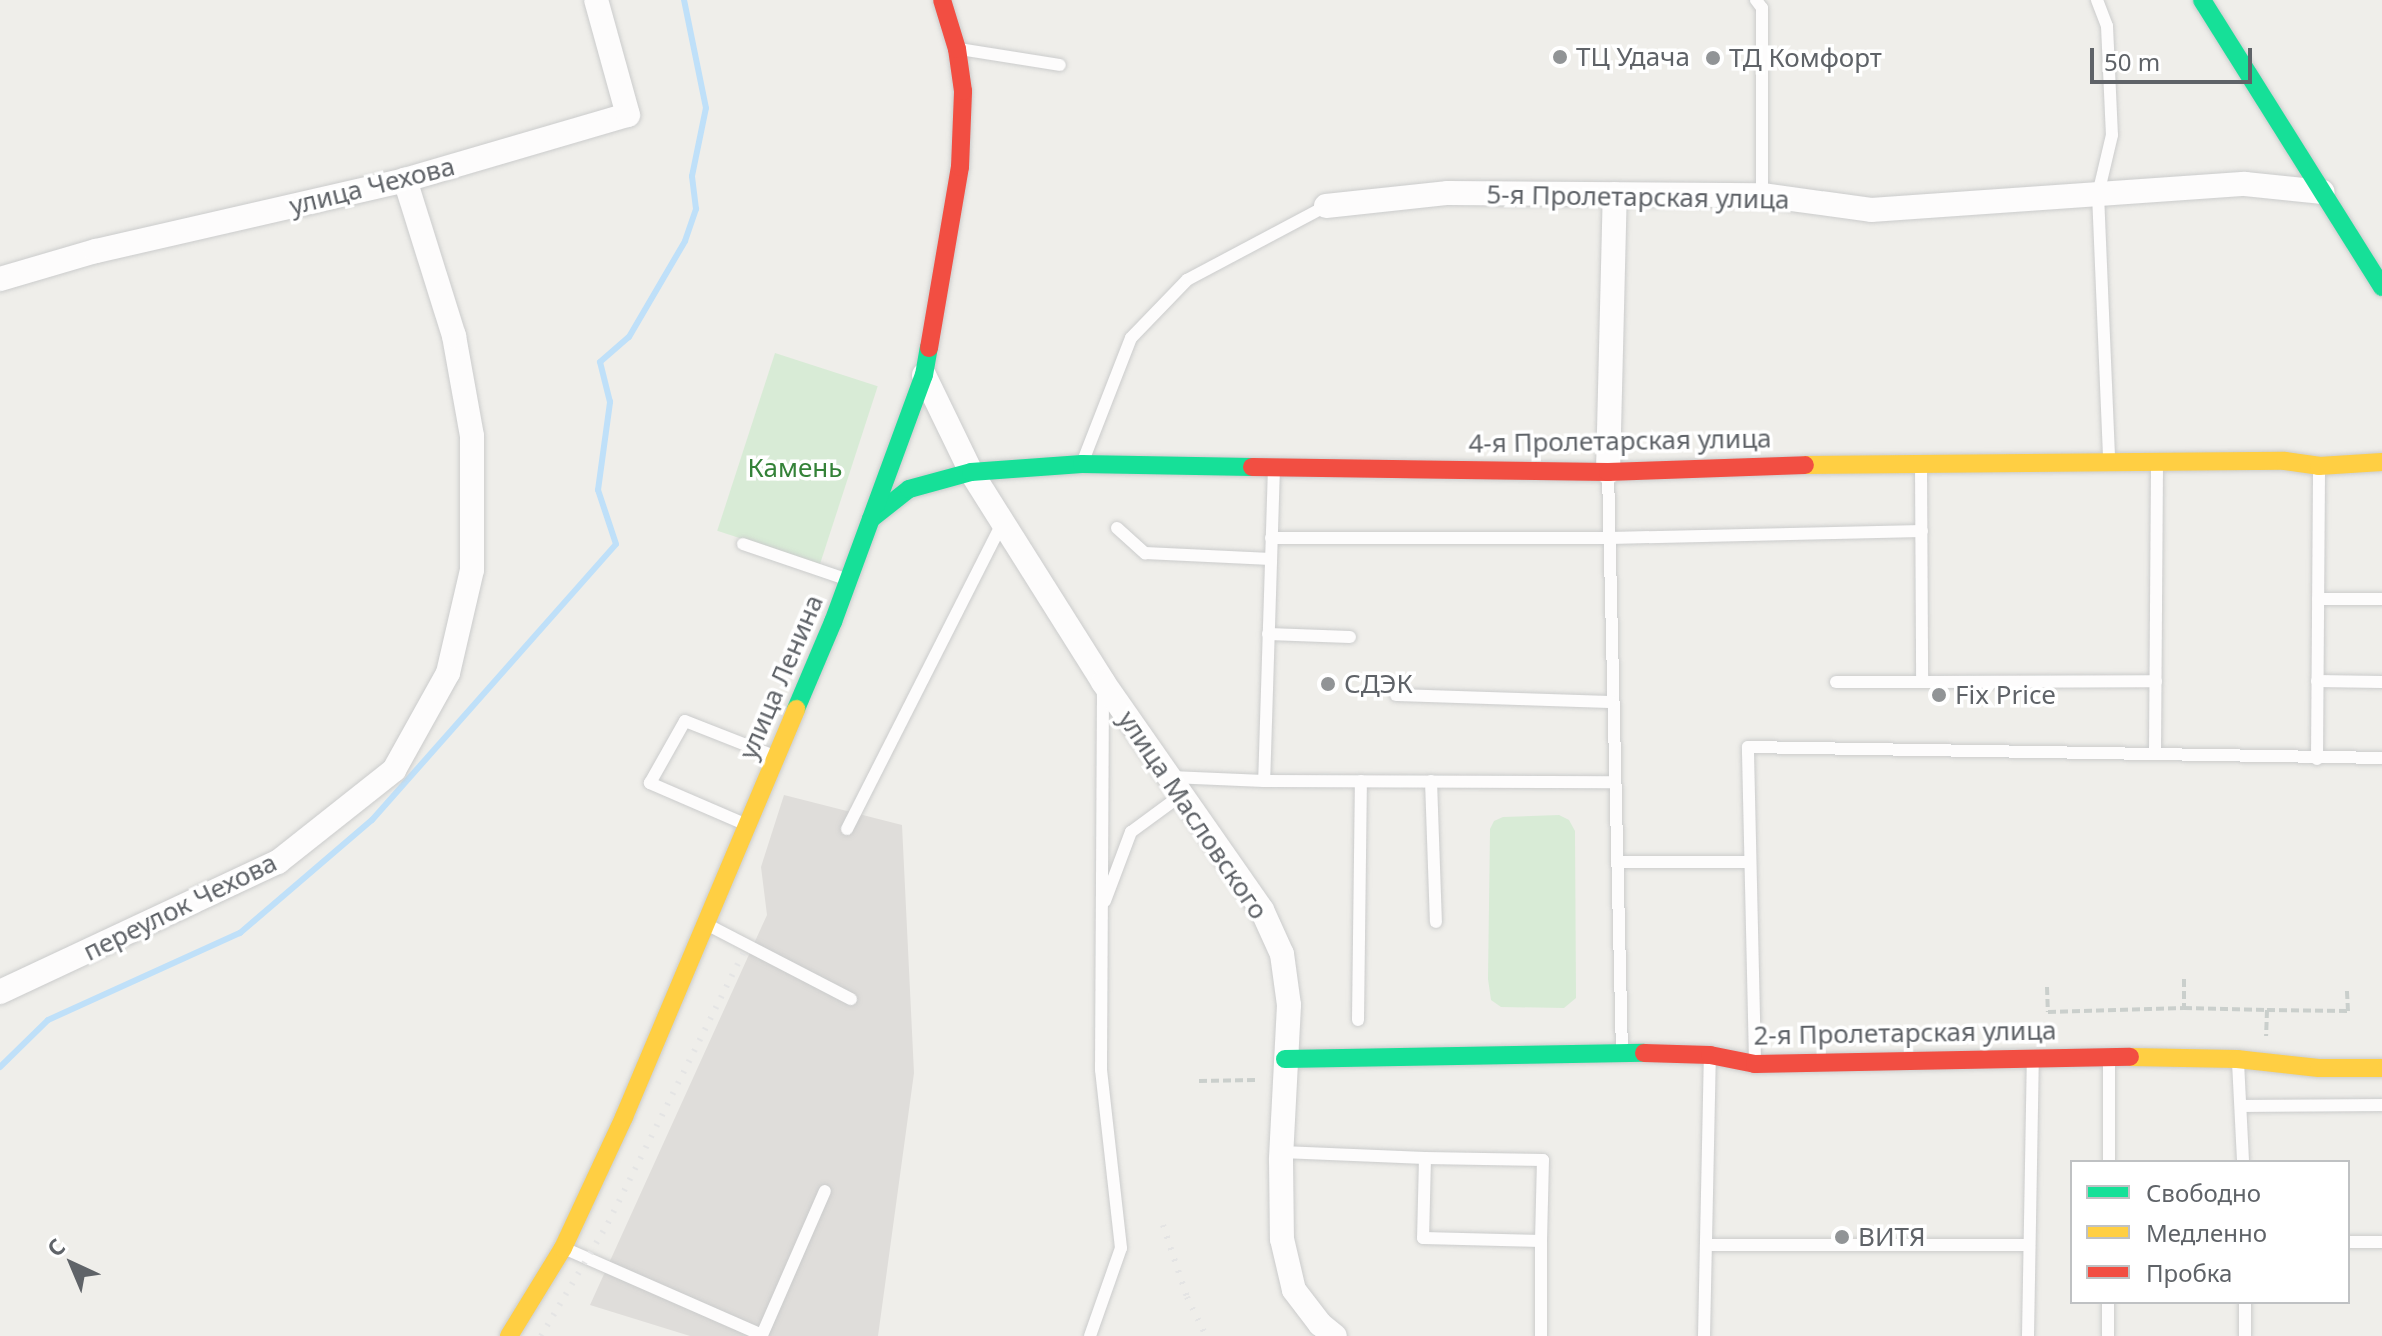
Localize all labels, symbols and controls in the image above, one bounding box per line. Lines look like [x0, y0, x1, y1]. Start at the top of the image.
scale bar [2094, 32, 2256, 82]
place label: ТЦ Удача [1576, 41, 1690, 73]
place label: ТД Комфорт [1729, 42, 1882, 74]
text: 50 m [2104, 45, 2160, 78]
marker: ТЦ Удача [1551, 48, 1569, 66]
marker: ТД Комфорт [1704, 49, 1722, 67]
street label: улица Чехова [286, 150, 458, 222]
street label: 5-я Пролетарская улица [1486, 179, 1790, 215]
street label: 4-я Пролетарская улица [1468, 423, 1772, 459]
park label: Камень [748, 452, 842, 484]
street label: улица Ленина [732, 590, 830, 764]
place label: СДЭК [1344, 668, 1413, 700]
marker: СДЭК [1319, 675, 1337, 693]
place label: Fix Price [1955, 679, 2056, 711]
marker: Fix Price [1930, 686, 1948, 704]
street label: улица Масловского [1112, 705, 1274, 925]
street label: переулок Чехова [78, 847, 282, 967]
street label: 2-я Пролетарская улица [1753, 1015, 2057, 1051]
legend [2070, 1160, 2350, 1304]
text: Свободно [2146, 1176, 2261, 1209]
text: Медленно [2146, 1216, 2267, 1249]
place label: ВИТЯ [1858, 1221, 1926, 1253]
north arrow [32, 1224, 112, 1304]
marker: ВИТЯ [1833, 1228, 1851, 1246]
text: С [40, 1231, 71, 1262]
text: Пробка [2146, 1256, 2232, 1289]

